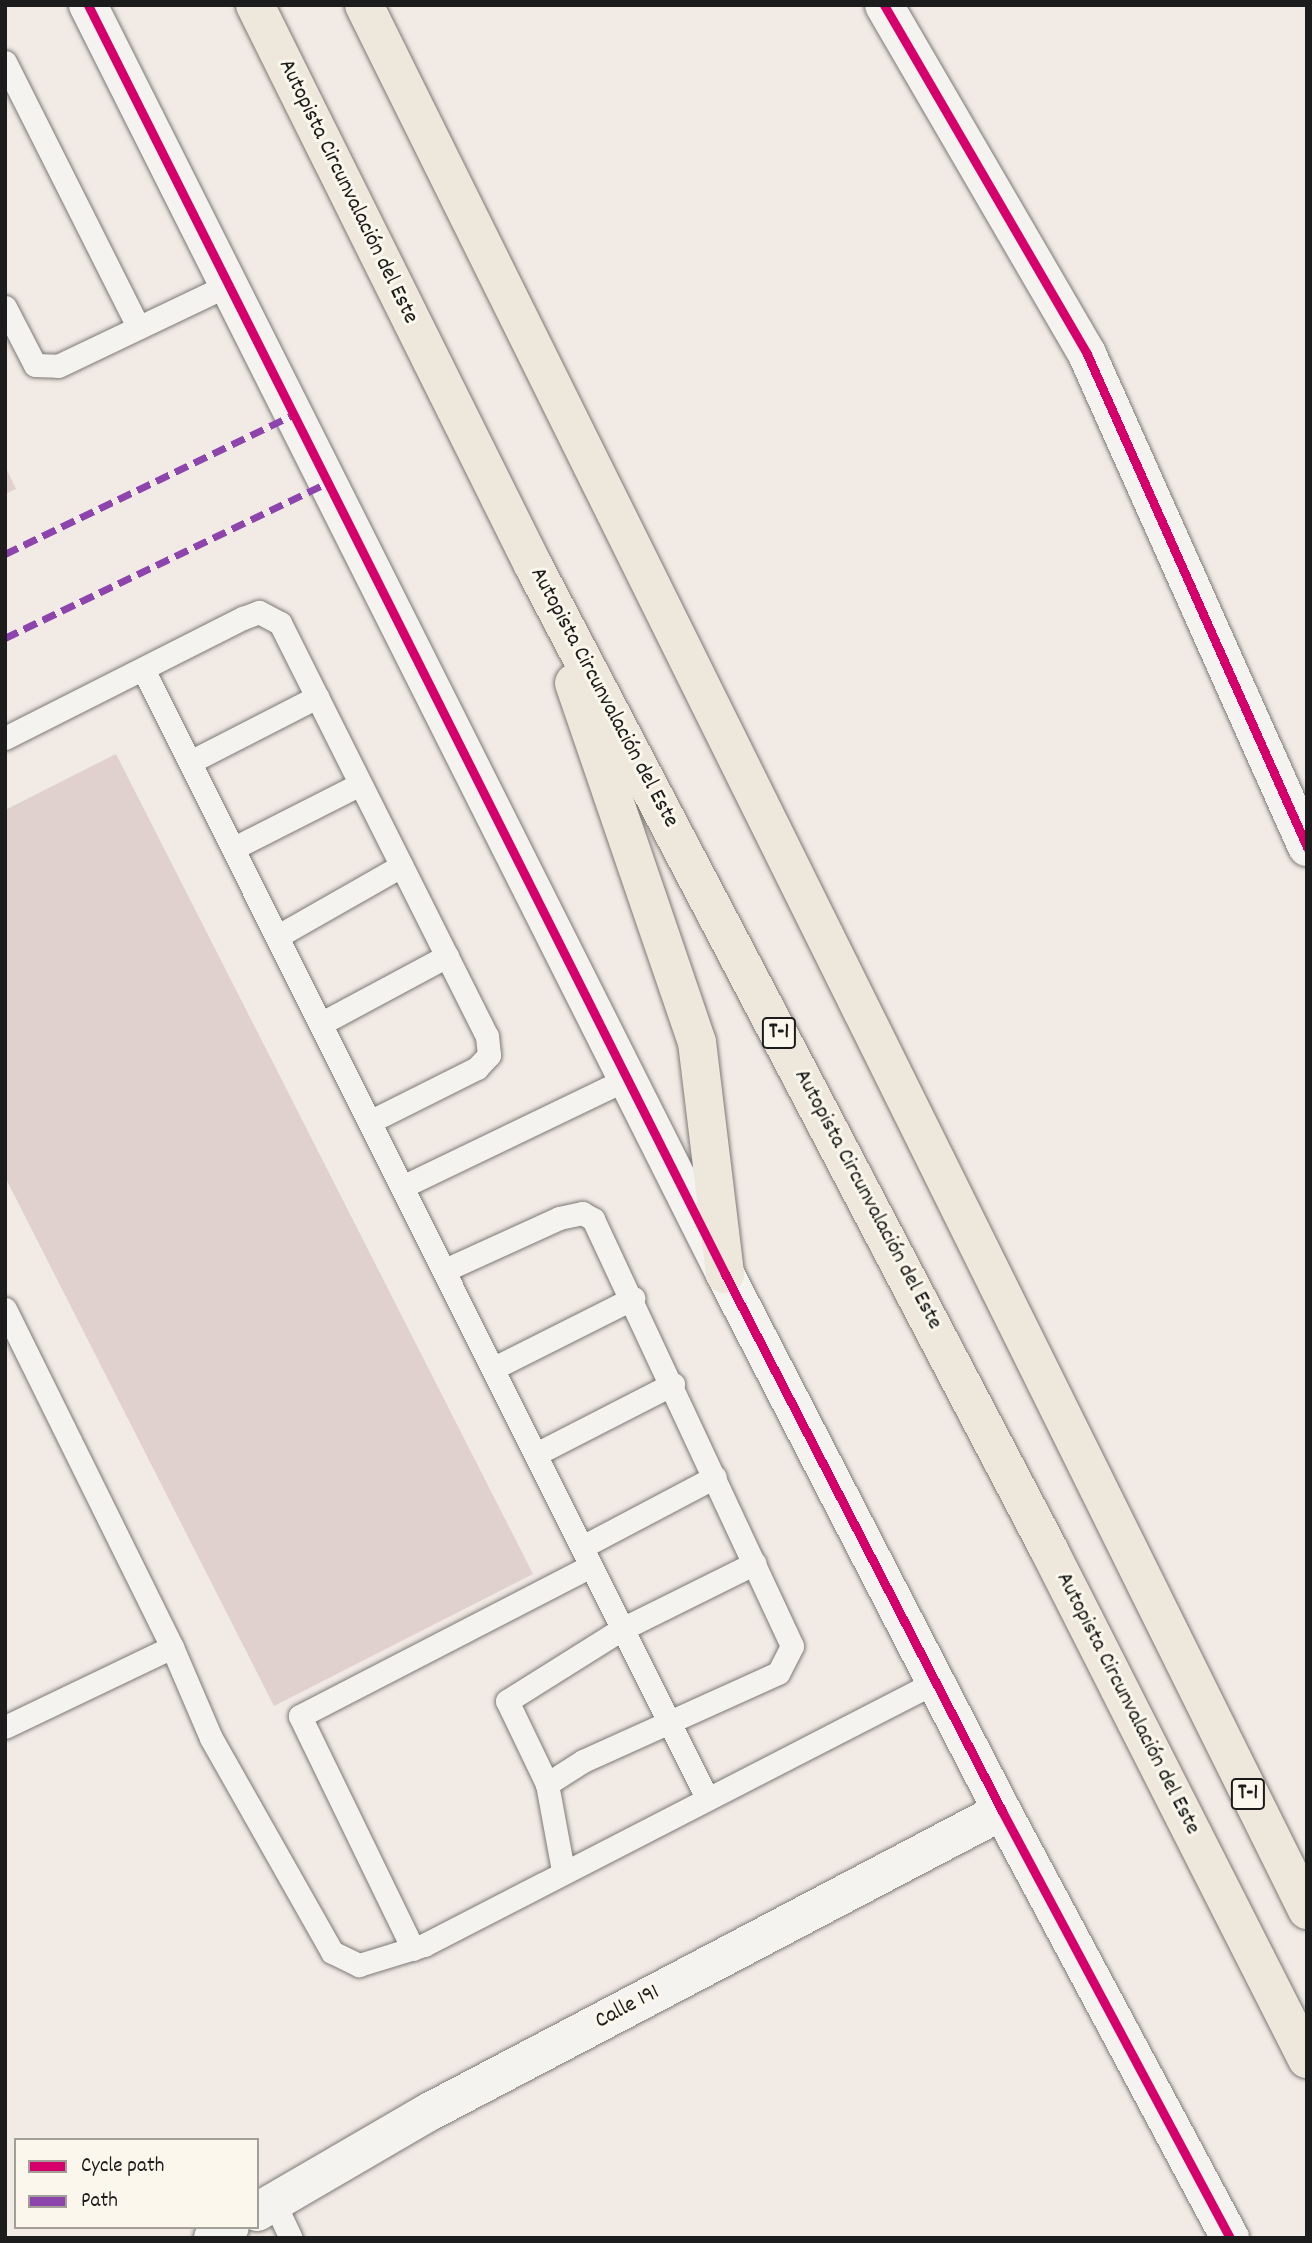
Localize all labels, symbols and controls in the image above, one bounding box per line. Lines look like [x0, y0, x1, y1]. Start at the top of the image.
street label: Autopista Circunvalación del Este [271, 55, 423, 329]
street label: Autopista Circunvalación del Este [523, 563, 683, 833]
road number: T-1 [762, 1016, 796, 1050]
street label: Autopista Circunvalación del Este [787, 1065, 947, 1335]
street label: Autopista Circunvalación del Este [1049, 1568, 1205, 1840]
road number: T-1 [1230, 1776, 1266, 1812]
street label: Calle 191 [591, 1980, 665, 2036]
legend [14, 2138, 259, 2229]
text: Cycle path [81, 2152, 164, 2182]
text: Path [81, 2187, 118, 2217]

